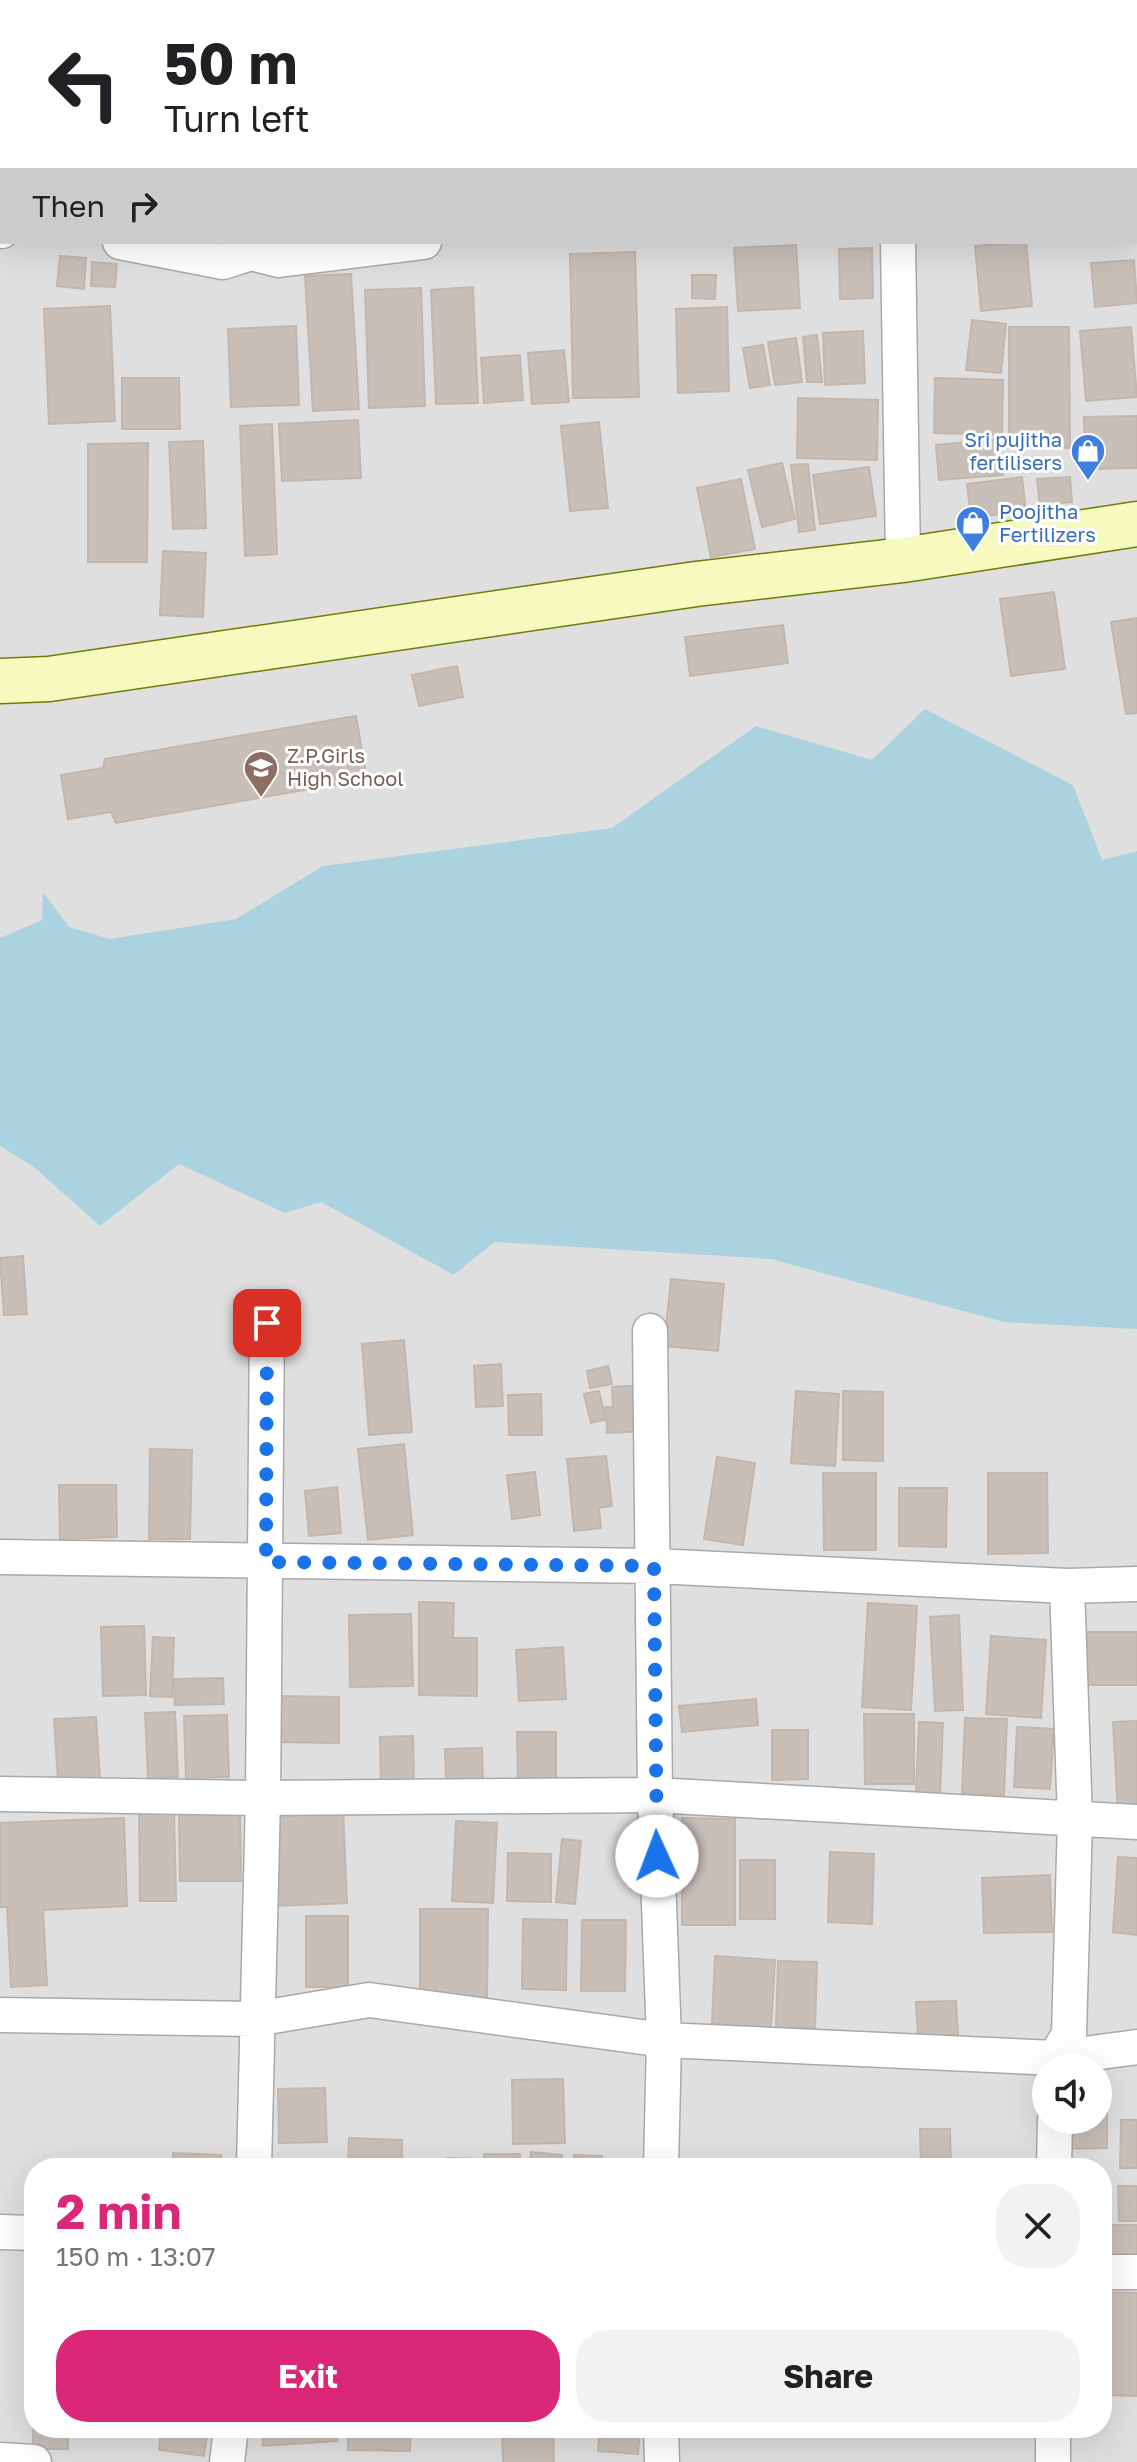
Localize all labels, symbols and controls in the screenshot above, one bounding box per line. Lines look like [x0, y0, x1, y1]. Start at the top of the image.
text: 50 m [164, 29, 298, 96]
icon: left [32, 32, 136, 136]
text: Turn left [164, 97, 310, 140]
icon: right [121, 184, 165, 228]
text: Then [32, 188, 105, 224]
place label: Sri pujitha fertilisers [964, 427, 1062, 474]
shop icon: Sri pujitha fertilisers [1069, 432, 1107, 482]
place label: Poojitha Fertilizers [999, 499, 1096, 546]
shop icon: Poojitha Fertilizers [954, 504, 992, 554]
place label: Z.P.Girls High School [287, 743, 404, 790]
school or university icon: Z.P.Girls High School [242, 749, 280, 799]
pin [233, 1289, 301, 1357]
icon: arrive [245, 1301, 289, 1345]
position arrow [615, 1814, 699, 1898]
map controls [1032, 2054, 1112, 2134]
button: sound [1032, 2054, 1112, 2134]
text: 2 min [56, 2182, 181, 2240]
button: close [996, 2184, 1080, 2268]
text: 150 m · 13:07 [56, 2241, 216, 2272]
button: Exit [56, 2330, 560, 2422]
button: Share [576, 2330, 1080, 2422]

